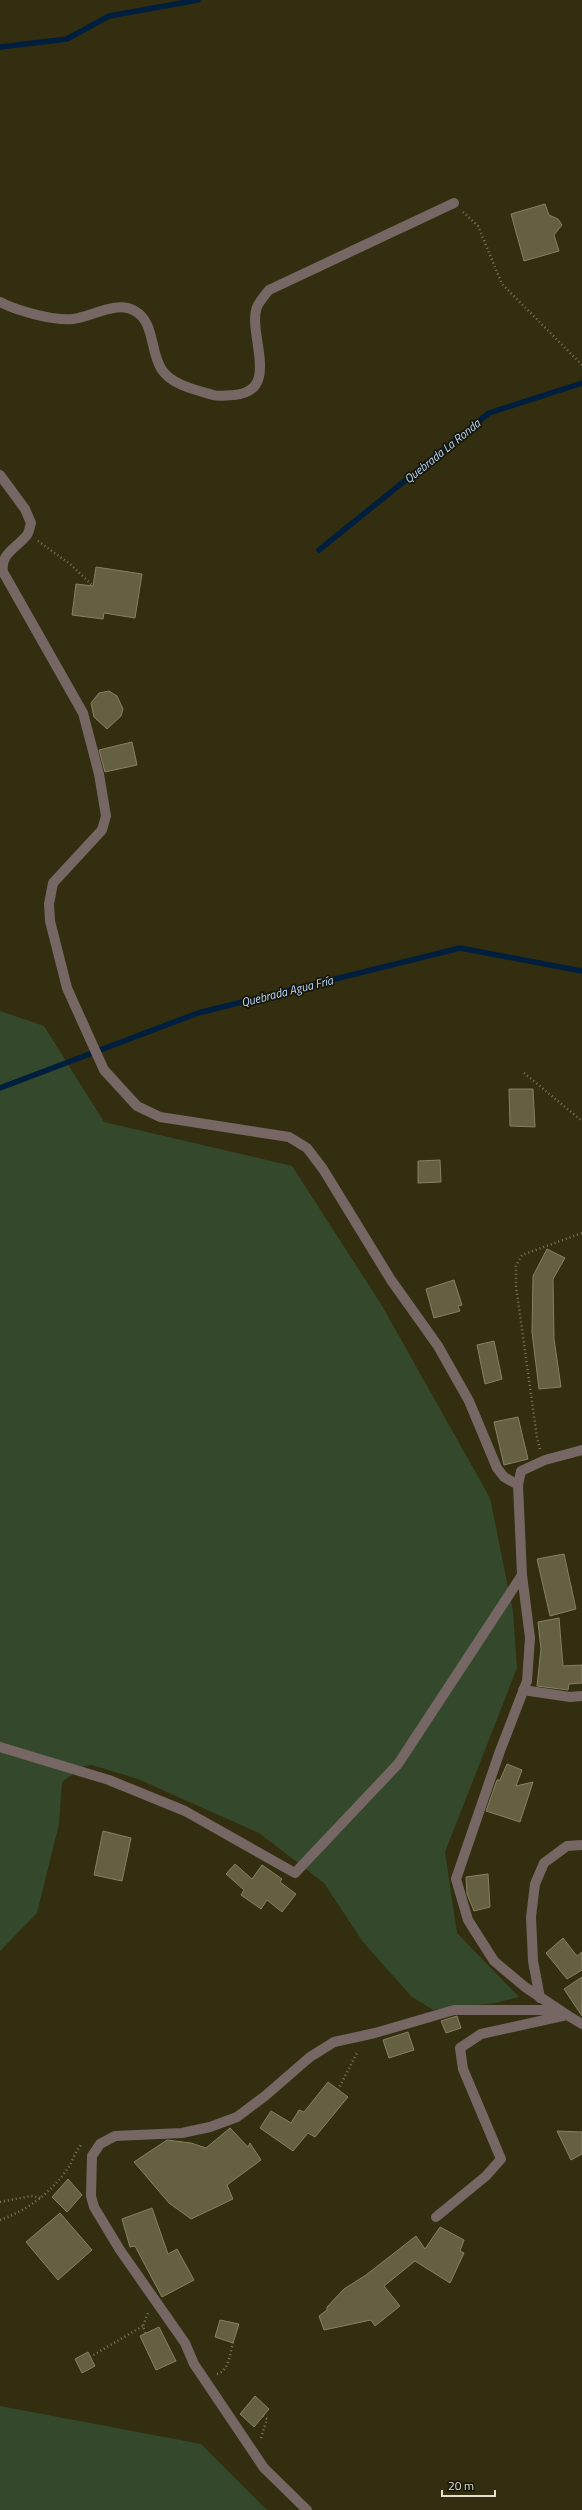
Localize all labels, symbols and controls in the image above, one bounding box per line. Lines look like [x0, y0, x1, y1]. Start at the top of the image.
water label: Quebrada La Ronda [400, 414, 485, 488]
water label: Quebrada Agua Fría [239, 970, 336, 1012]
scale bar [442, 2472, 495, 2498]
text: 20 m [448, 2476, 474, 2495]

